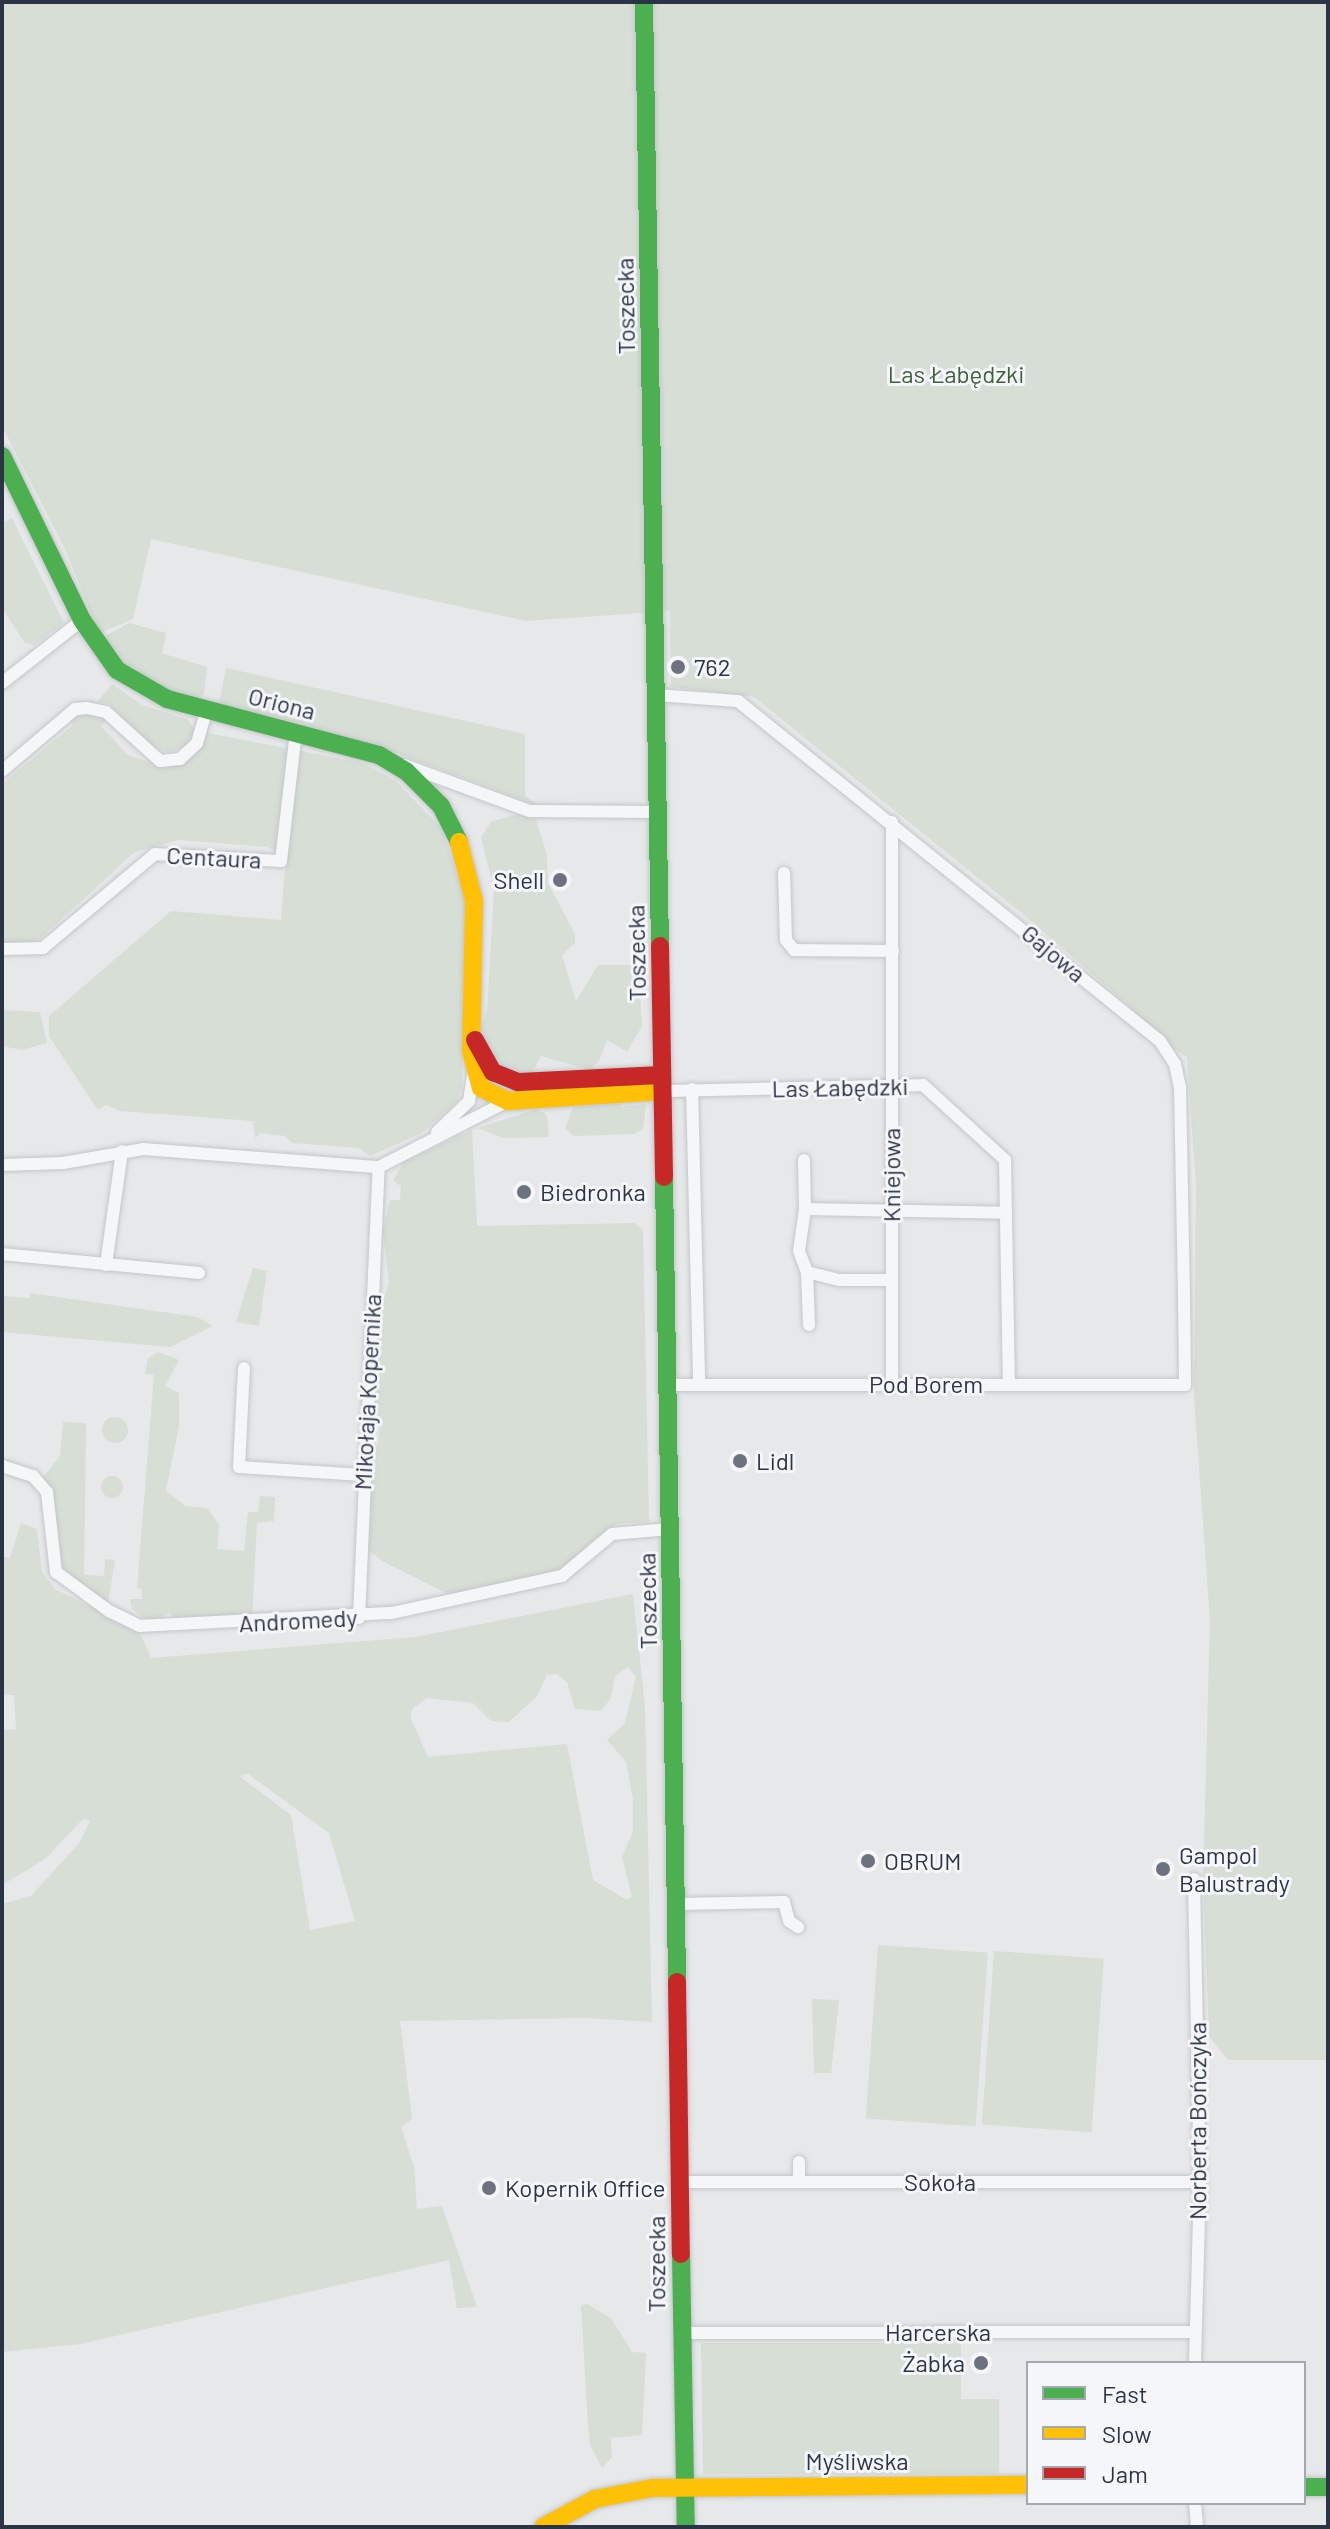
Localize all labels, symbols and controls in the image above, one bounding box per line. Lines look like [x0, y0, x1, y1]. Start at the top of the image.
street label: Toszecka [610, 257, 640, 355]
park label: Las Łabędzki [888, 360, 1024, 388]
place label: 762 [694, 653, 731, 681]
marker: 762 [669, 658, 687, 676]
street label: Oriona [245, 681, 319, 725]
street label: Centaura [166, 840, 262, 874]
place label: Shell [493, 866, 544, 894]
marker: Shell [551, 871, 569, 889]
street label: Toszecka [621, 904, 651, 1002]
street label: Gajowa [1016, 918, 1092, 988]
street label: Las Łabędzki [771, 1071, 909, 1103]
street label: Kniejowa [877, 1128, 905, 1222]
place label: Biedronka [540, 1178, 646, 1206]
marker: Biedronka [515, 1183, 533, 1201]
street label: Mikołaja Kopernika [347, 1293, 387, 1491]
street label: Pod Borem [869, 1370, 983, 1398]
place label: Lidl [756, 1447, 794, 1475]
marker: Lidl [731, 1452, 749, 1470]
street label: Toszecka [632, 1552, 662, 1650]
street label: Andromedy [238, 1603, 358, 1637]
place label: Gampol Balustrady [1179, 1841, 1290, 1897]
place label: OBRUM [884, 1847, 961, 1875]
marker: OBRUM [859, 1852, 877, 1870]
marker: Gampol Balustrady [1154, 1860, 1172, 1878]
street label: Norberta Bończyka [1183, 2022, 1211, 2220]
street label: Sokoła [904, 2168, 976, 2196]
place label: Kopernik Office [505, 2174, 666, 2202]
marker: Kopernik Office [480, 2179, 498, 2197]
street label: Toszecka [642, 2216, 670, 2312]
street label: Harcerska [885, 2318, 991, 2346]
place label: Żabka [902, 2349, 965, 2377]
marker: Żabka [972, 2354, 990, 2372]
legend [1026, 2361, 1306, 2505]
text: Fast [1102, 2379, 1147, 2408]
text: Slow [1102, 2419, 1151, 2448]
street label: Myśliwska [806, 2447, 908, 2475]
text: Jam [1102, 2459, 1148, 2488]

